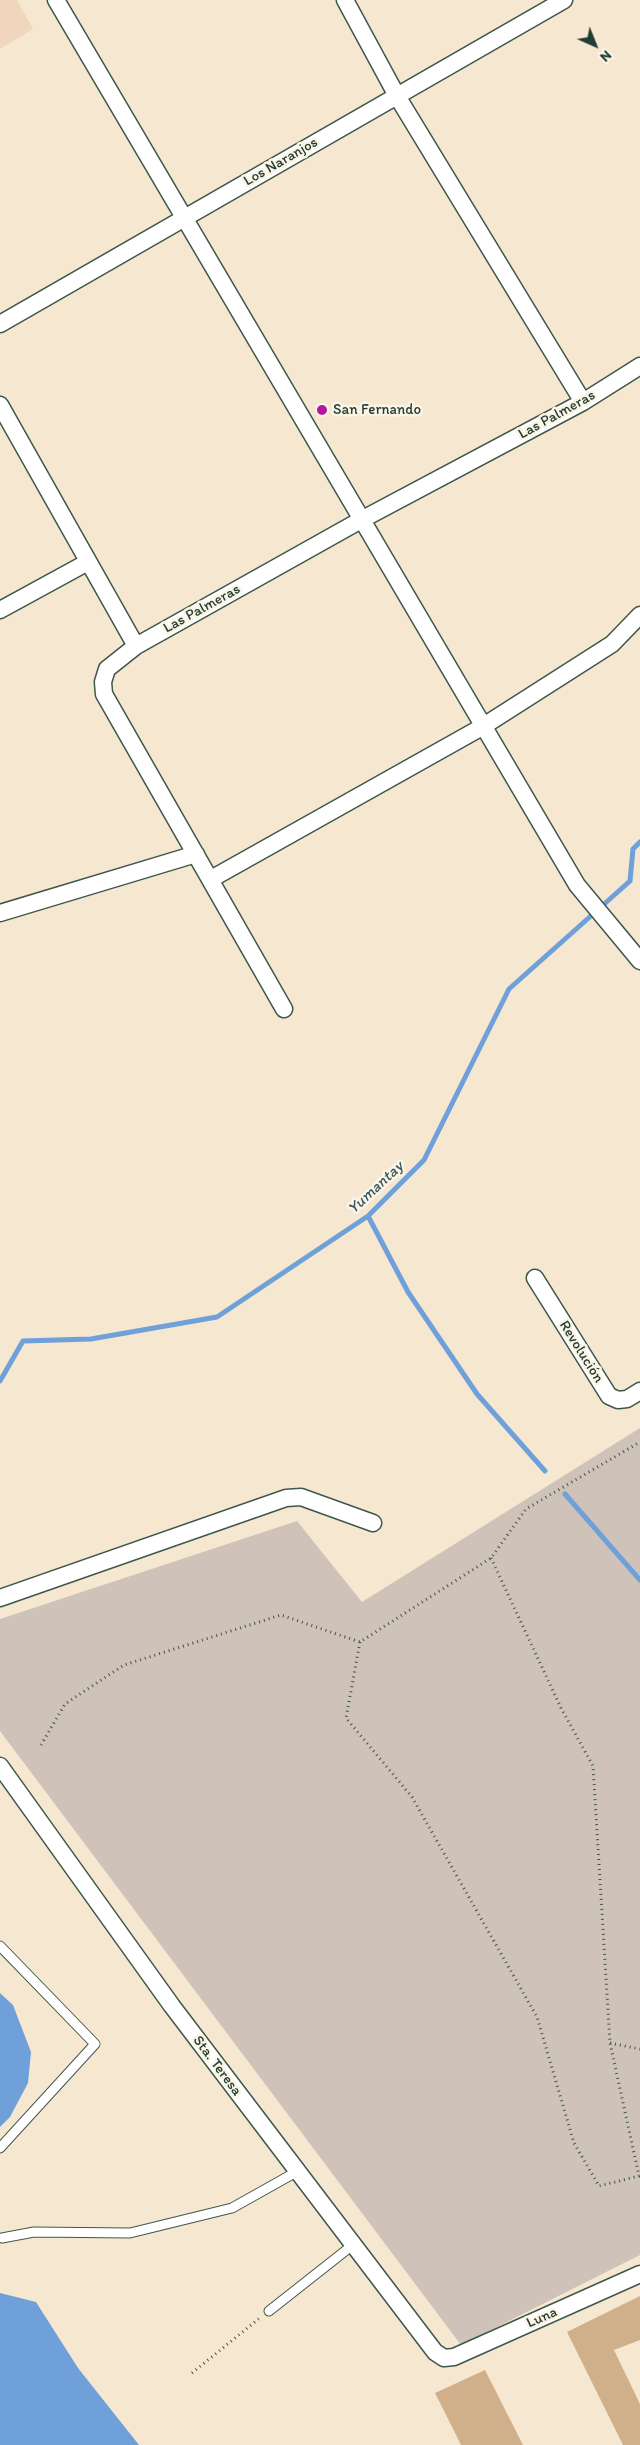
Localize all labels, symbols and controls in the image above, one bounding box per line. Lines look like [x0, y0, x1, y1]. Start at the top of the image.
north arrow [570, 20, 620, 70]
text: N [596, 47, 615, 66]
street label: Los Naranjos [241, 134, 321, 190]
street label: Las Palmeras [515, 386, 599, 444]
place label: San Fernando [333, 401, 421, 419]
marker: San Fernando [315, 403, 329, 417]
street label: Las Palmeras [160, 580, 244, 638]
water label: Yumantay [344, 1157, 408, 1219]
street label: Revolución [555, 1317, 607, 1387]
street label: Sta. Teresa [189, 2032, 245, 2100]
street label: Luna [524, 2303, 560, 2333]

